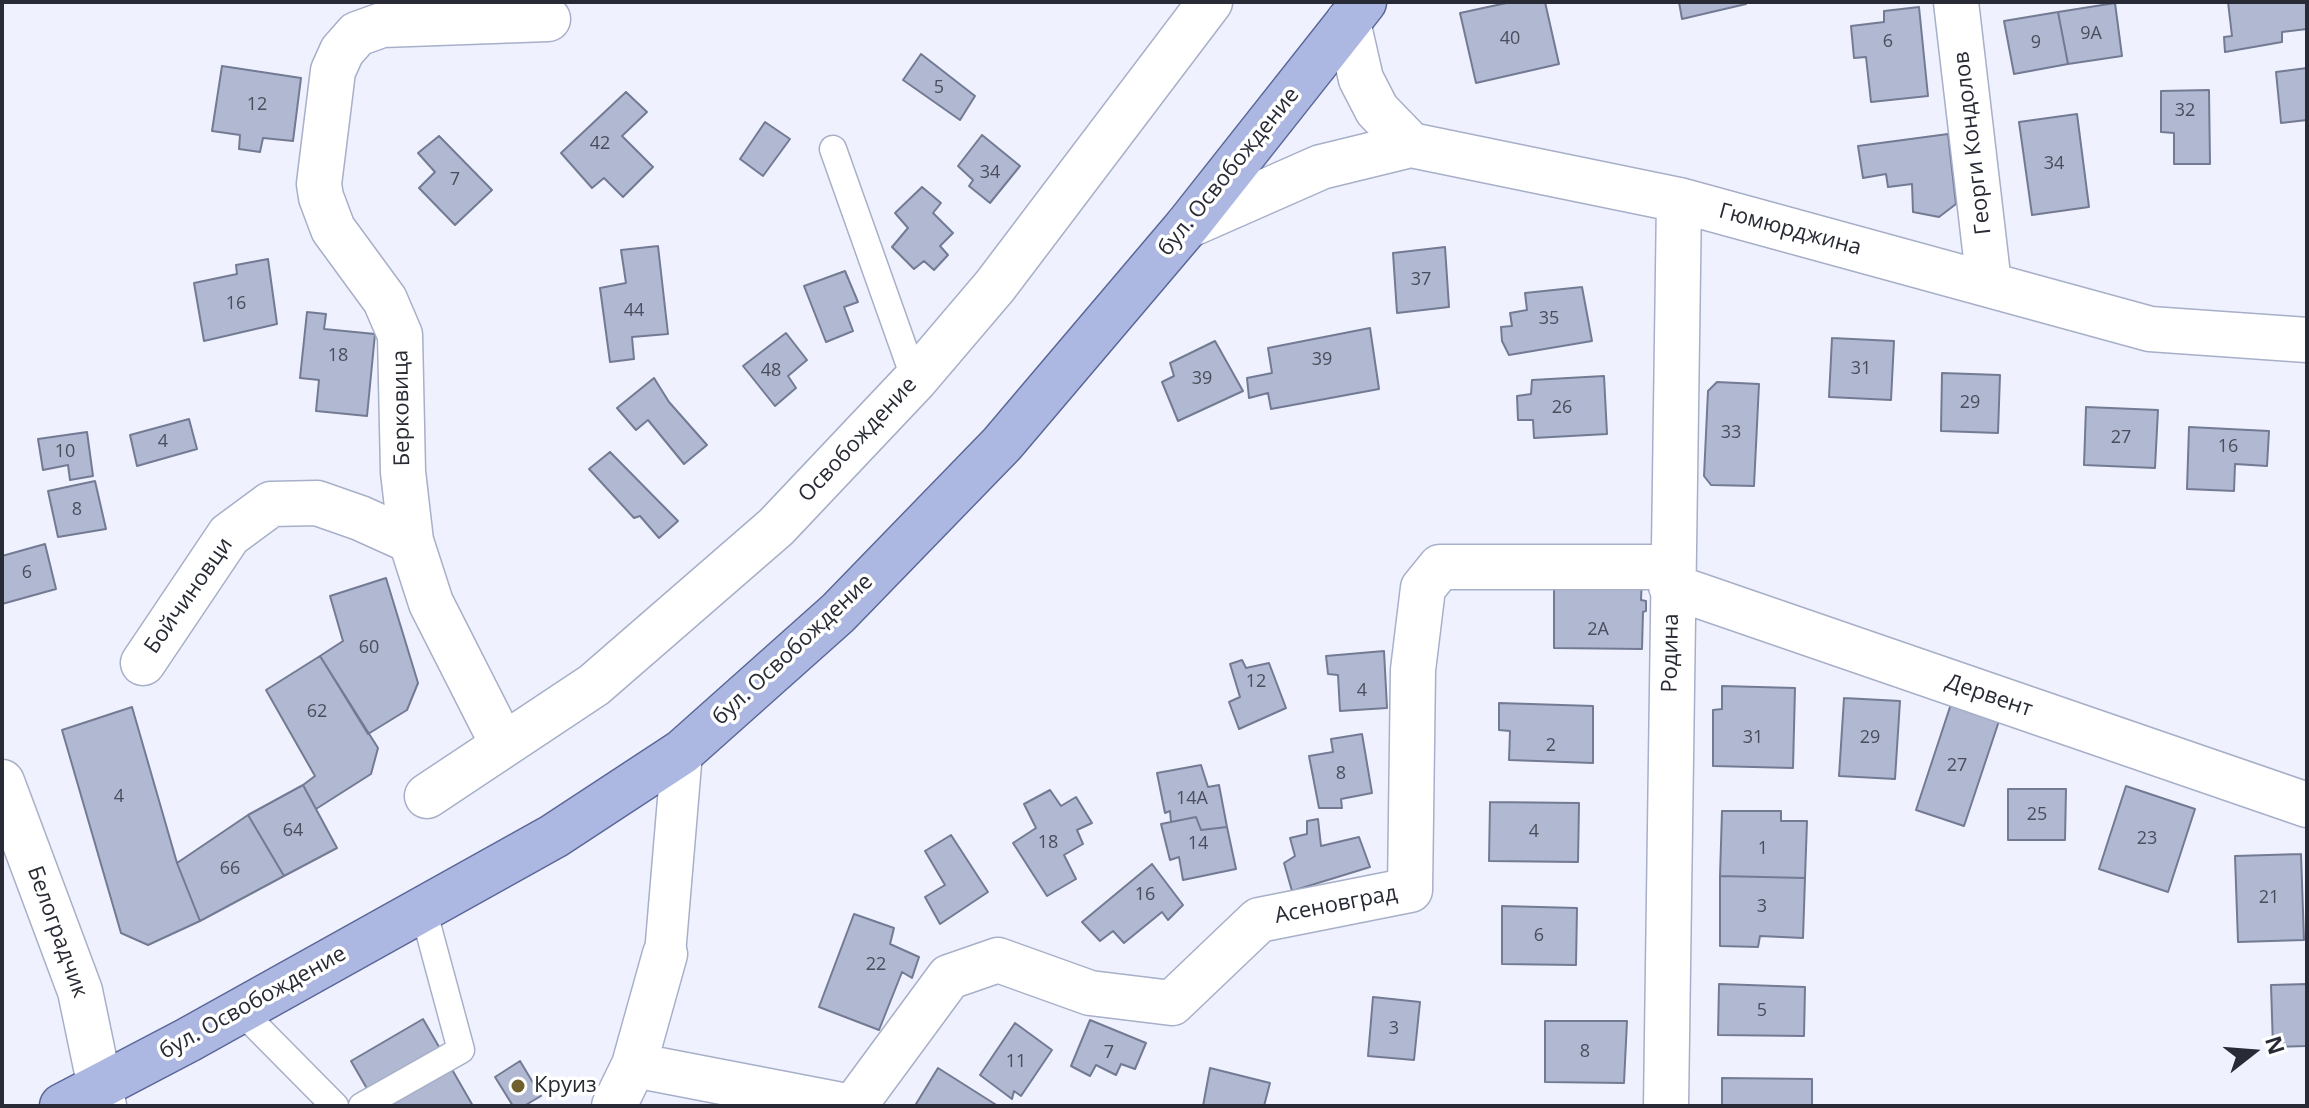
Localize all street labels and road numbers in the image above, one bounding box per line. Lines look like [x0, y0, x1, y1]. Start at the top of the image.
street label: Георги Кондолов [1949, 50, 1997, 236]
street label: бул. Освобождение [1153, 82, 1305, 262]
street label: Гюмюрджина [1716, 198, 1864, 262]
street label: Берковица [388, 350, 416, 466]
street label: Освобождение [793, 372, 923, 508]
street label: Бойчиновци [139, 533, 239, 659]
street label: бул. Освобождение [707, 569, 879, 731]
street label: Родина [1657, 613, 1685, 693]
street label: Дервент [1942, 669, 2036, 723]
street label: Белоградчик [21, 863, 93, 1001]
street label: Асеновград [1272, 880, 1400, 930]
street label: бул. Освобождение [155, 941, 351, 1065]

